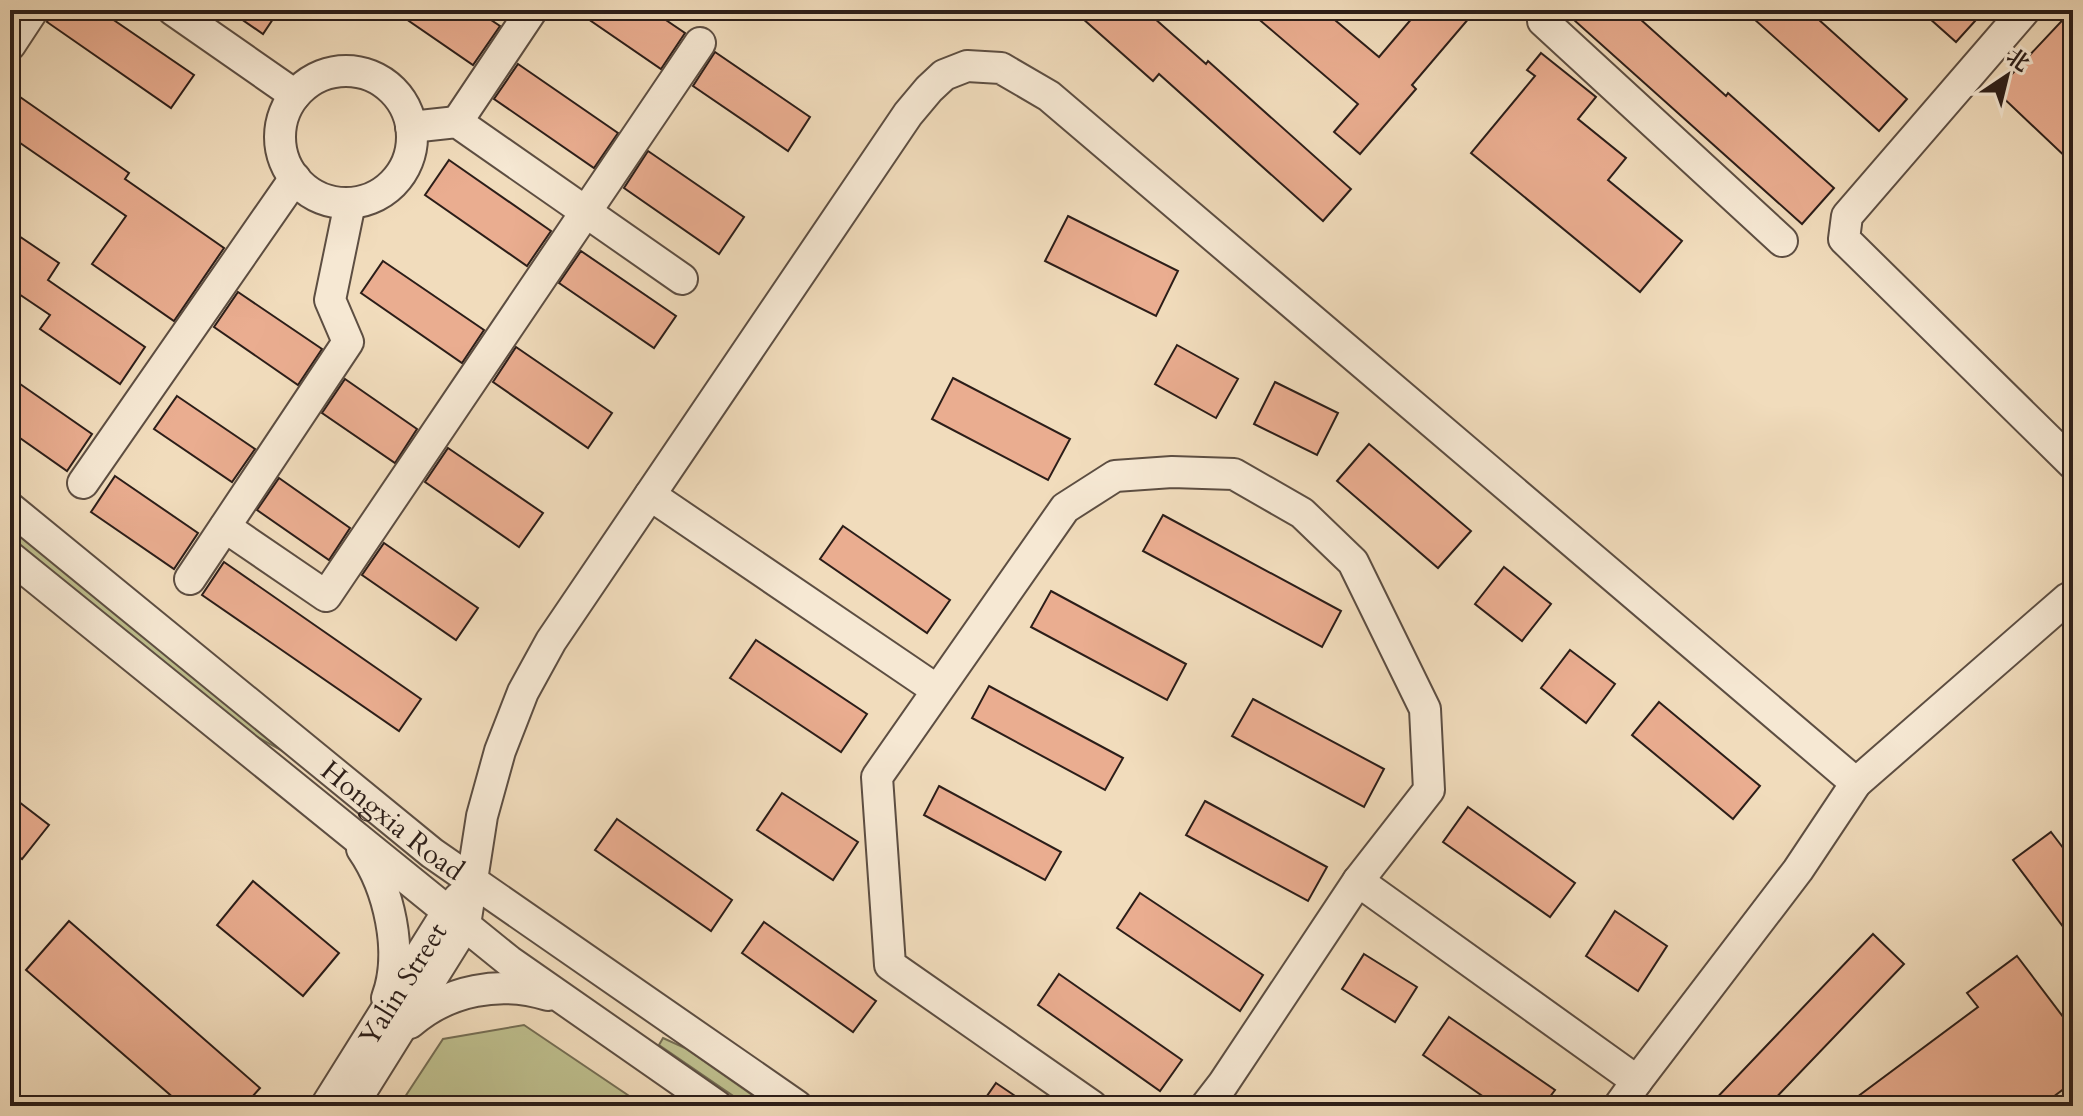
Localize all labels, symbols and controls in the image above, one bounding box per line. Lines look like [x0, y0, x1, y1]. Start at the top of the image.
north arrow [1967, 36, 2047, 116]
text: 北 [2000, 42, 2036, 79]
street label: Hongxia Road [313, 752, 472, 890]
street label: Yalin Street [350, 915, 456, 1053]

